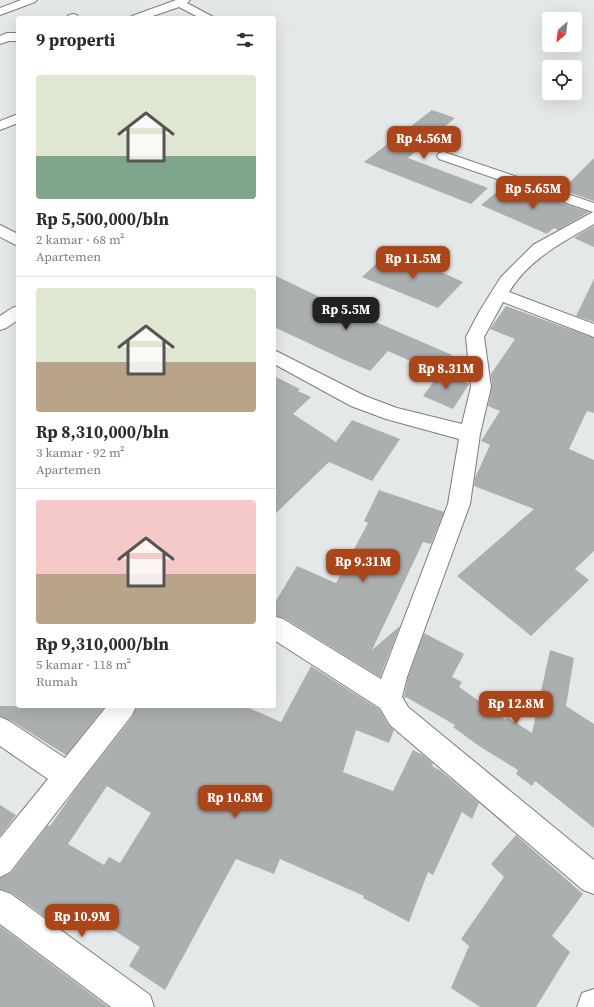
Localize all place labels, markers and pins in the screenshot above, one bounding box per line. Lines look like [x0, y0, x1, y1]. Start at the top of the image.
pin: Rp 4.56M [383, 126, 465, 160]
pin: Rp 5.65M [492, 176, 574, 210]
pin: Rp 11.5M [372, 246, 454, 280]
pin: Rp 5.5M [309, 297, 383, 331]
pin: Rp 8.31M [405, 356, 487, 390]
pin: Rp 9.31M [322, 549, 404, 583]
pin: Rp 12.8M [475, 691, 557, 725]
pin: Rp 10.8M [194, 785, 276, 819]
pin: Rp 10.9M [41, 904, 123, 938]

